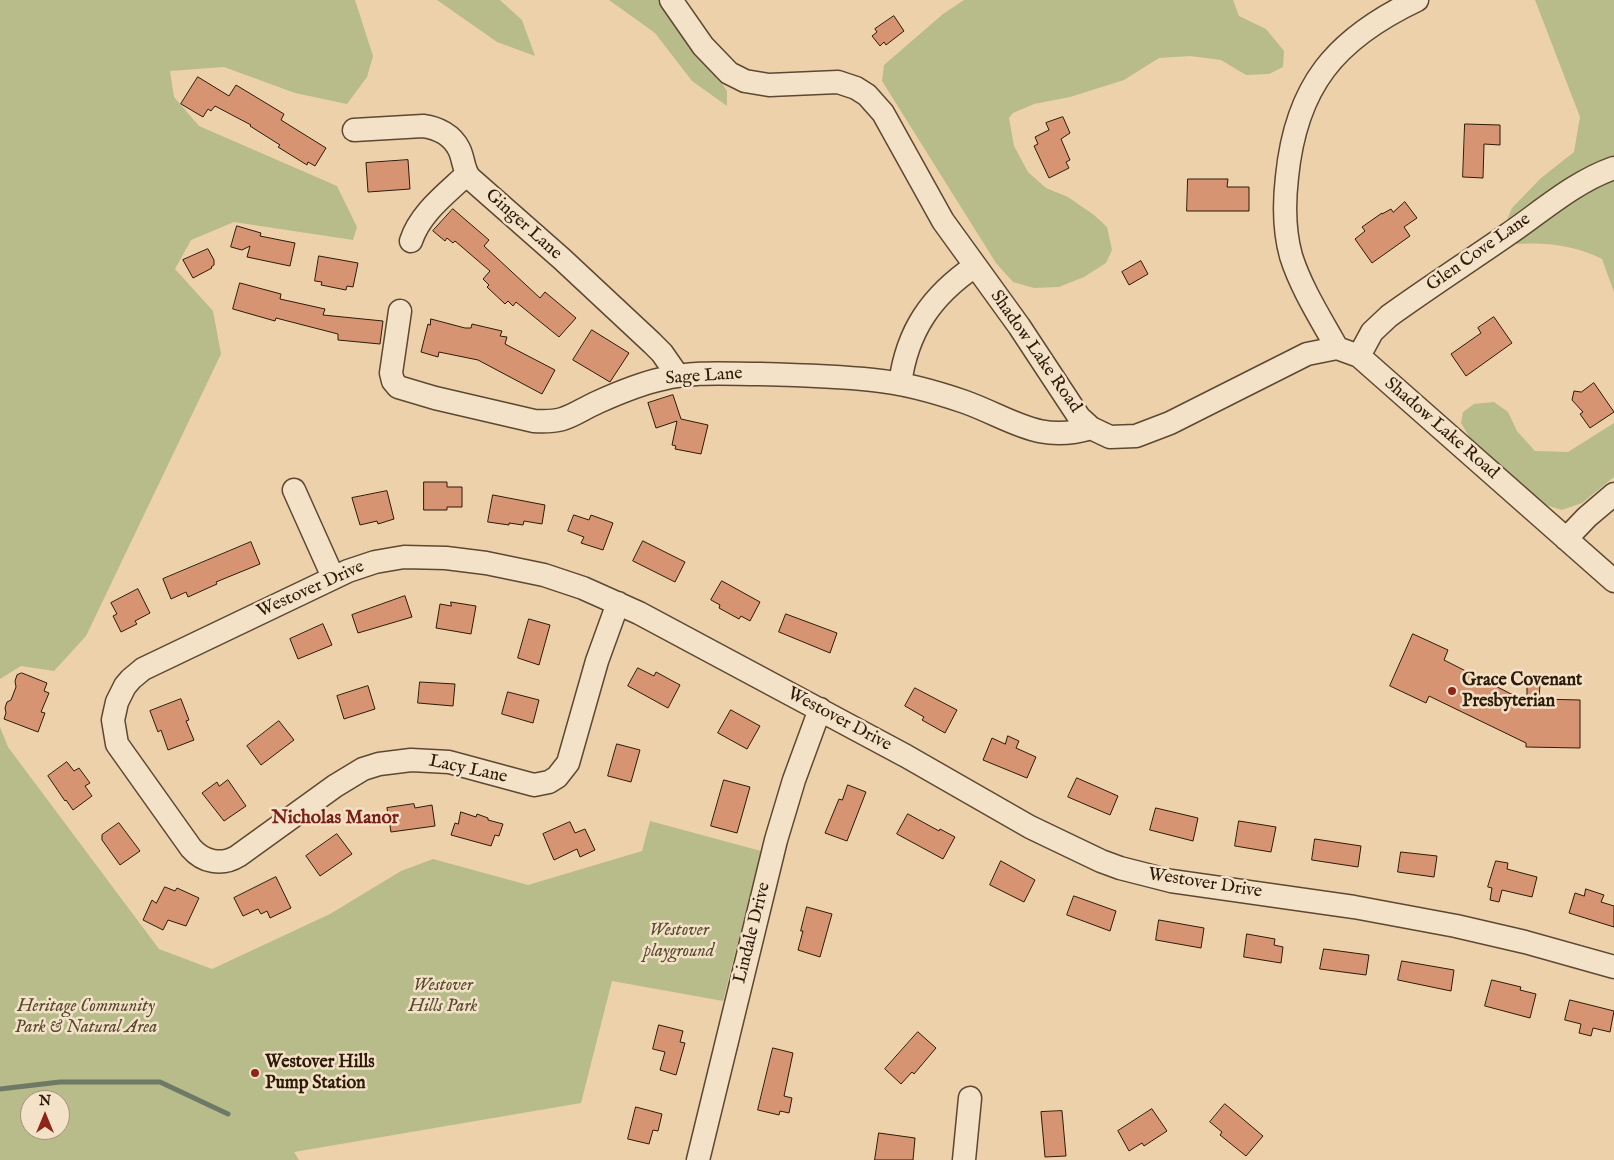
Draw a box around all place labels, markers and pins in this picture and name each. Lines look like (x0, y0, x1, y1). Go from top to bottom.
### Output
place label: Grace Covenant Presbyterian (1462, 670, 1582, 712)
marker: Grace Covenant Presbyterian (1446, 685, 1458, 697)
place label: Westover Hills Pump Station (265, 1052, 375, 1094)
marker: Westover Hills Pump Station (249, 1067, 261, 1079)

